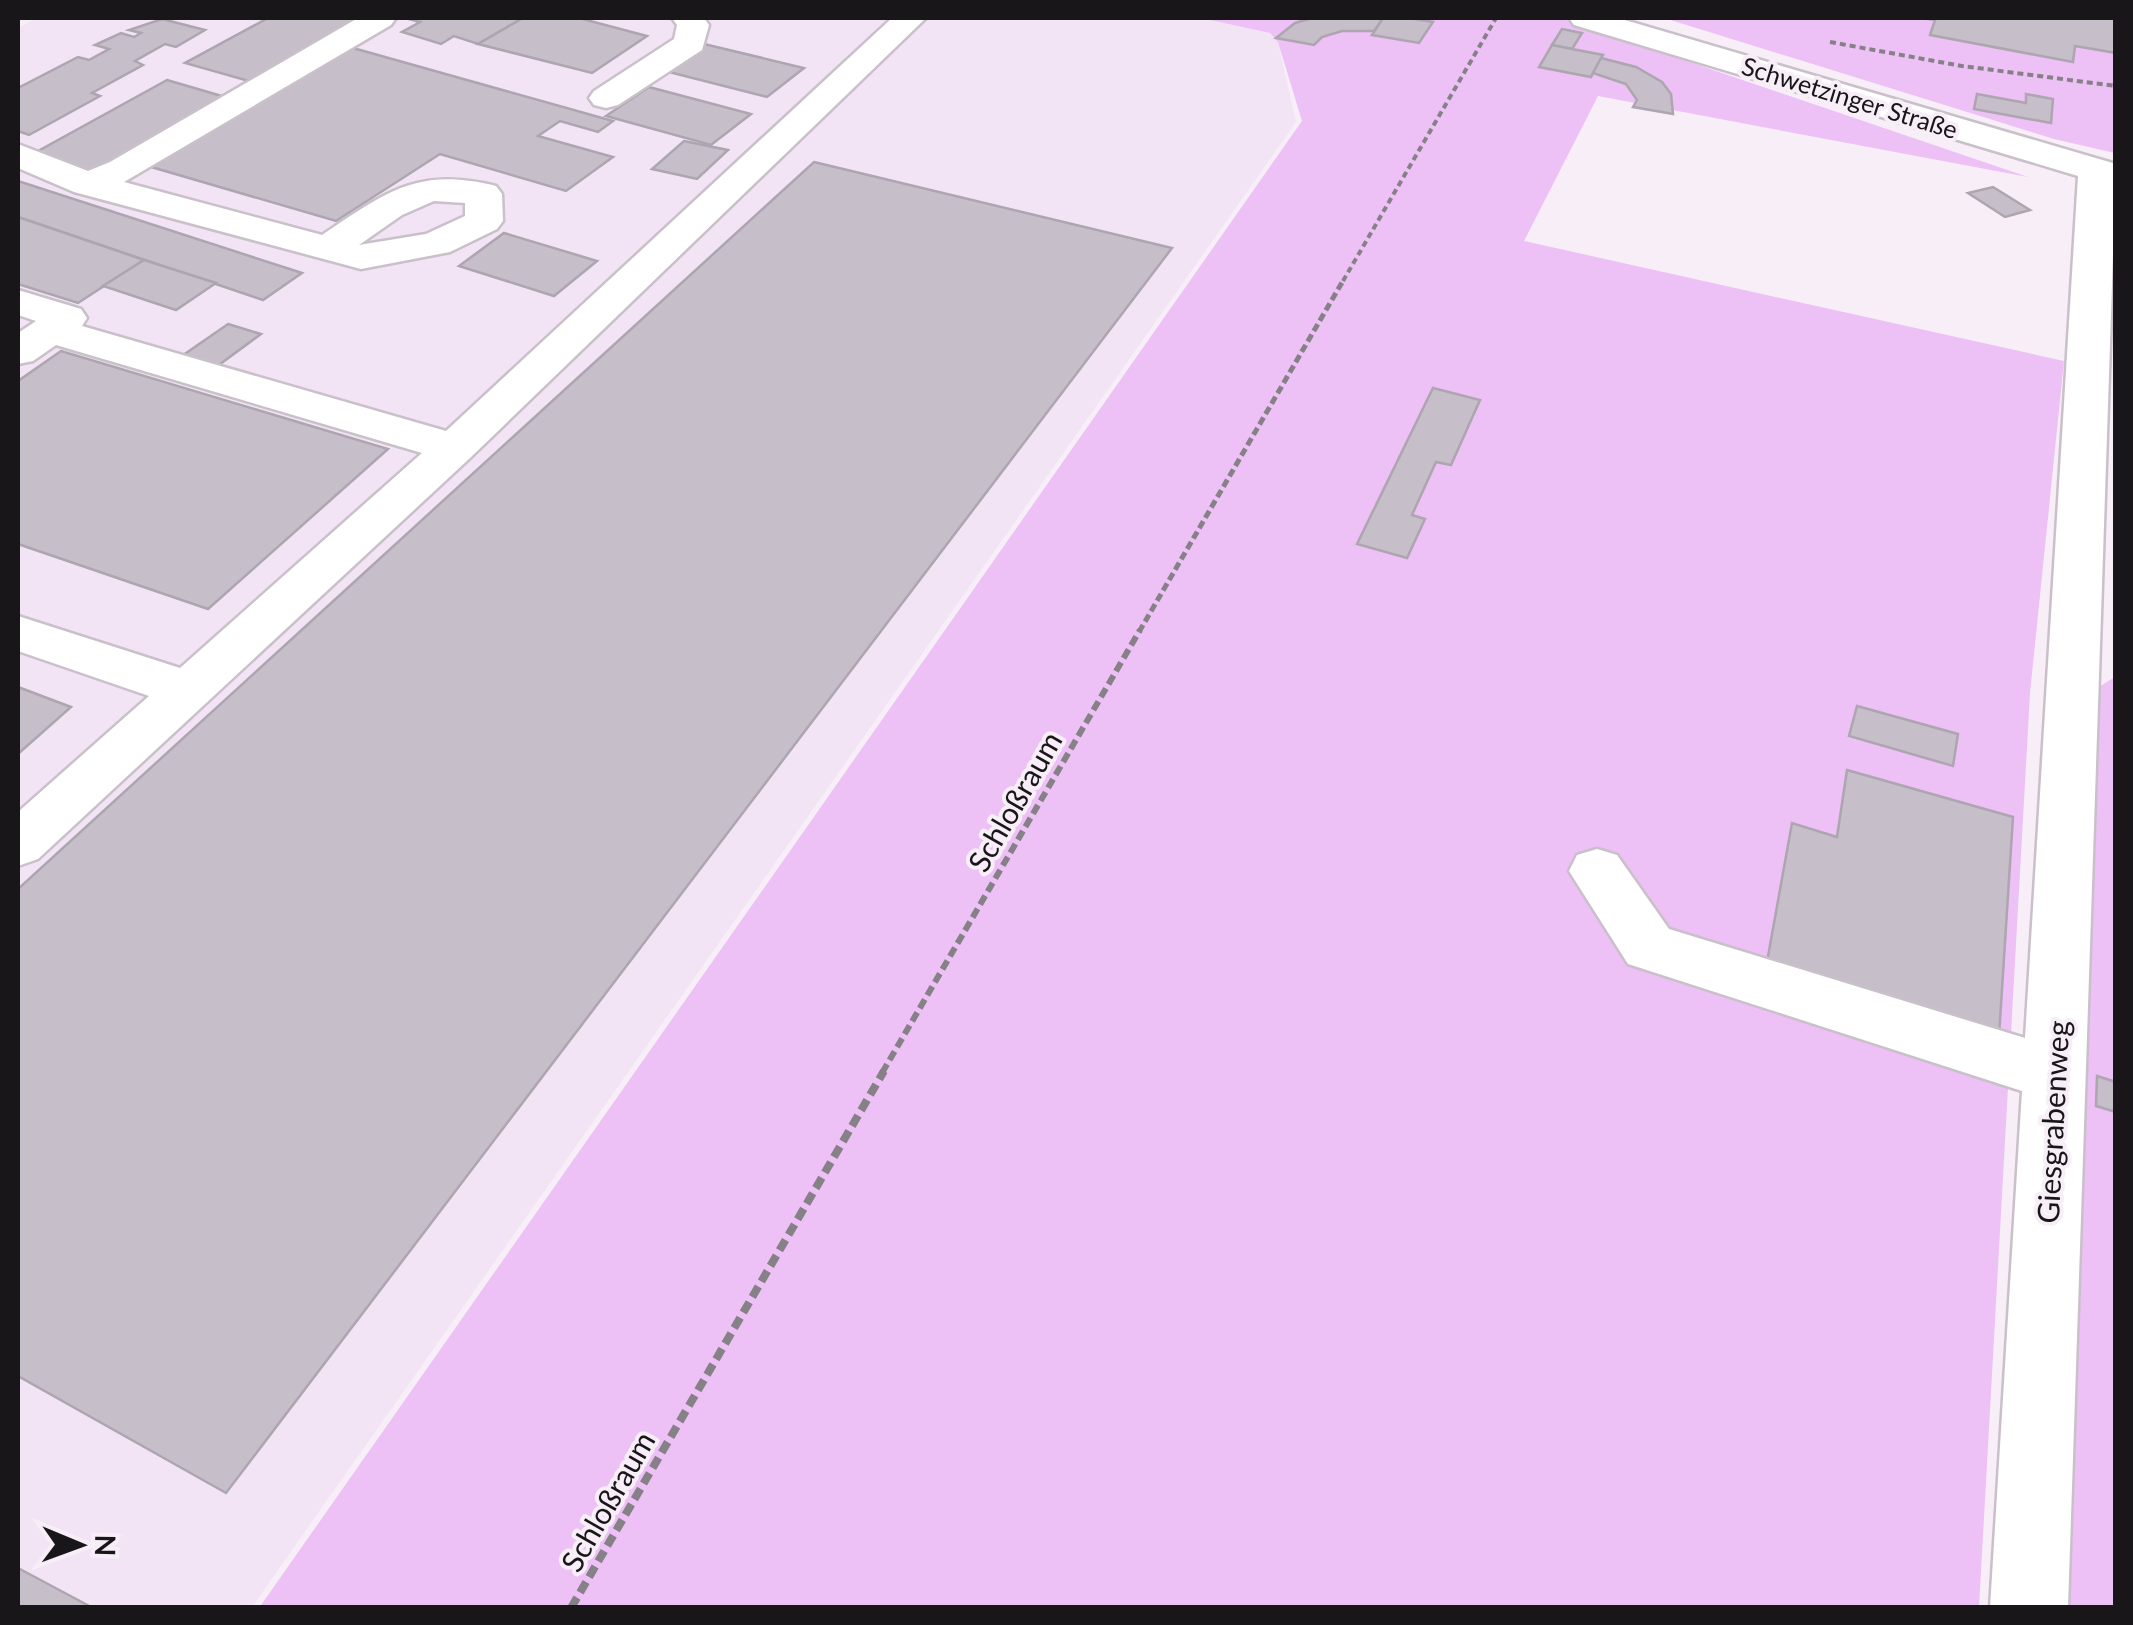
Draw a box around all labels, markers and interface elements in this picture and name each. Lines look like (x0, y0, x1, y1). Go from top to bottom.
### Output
street label: Schwetzinger Straße (1738, 50, 1962, 144)
street label: Schloßraum (959, 725, 1069, 877)
street label: Giesgrabenweg (2029, 1020, 2075, 1224)
street label: Schloßraum (552, 1425, 662, 1577)
north arrow (30, 1495, 130, 1595)
text: N (89, 1534, 123, 1557)

